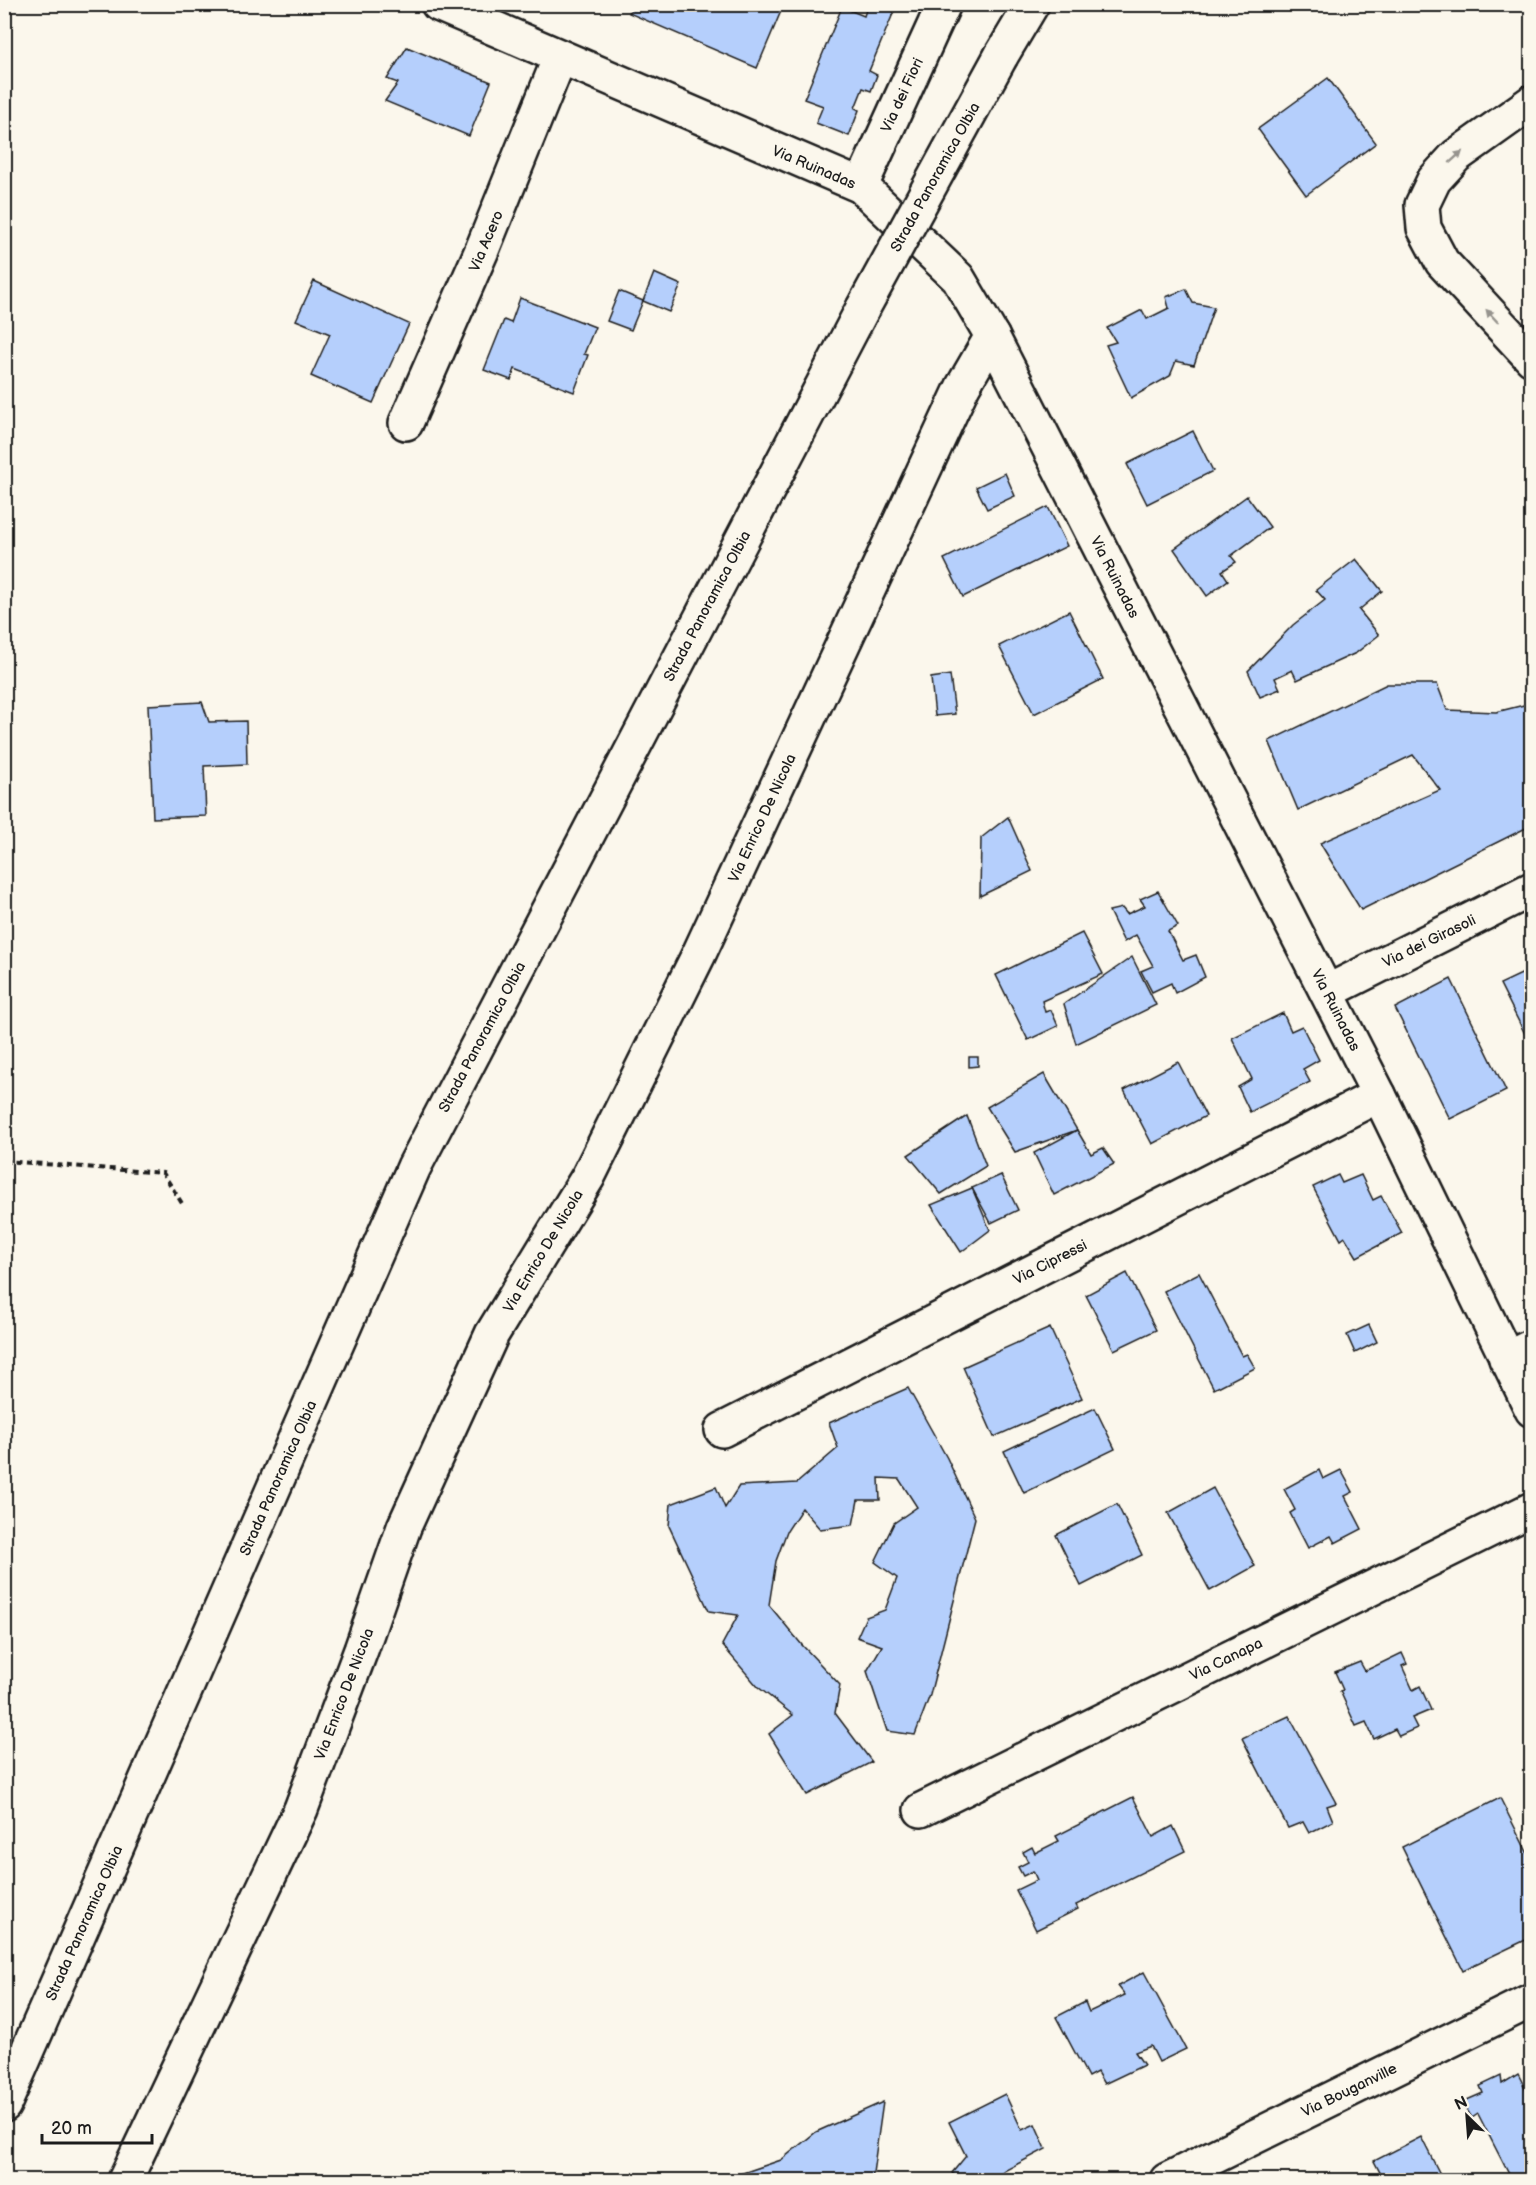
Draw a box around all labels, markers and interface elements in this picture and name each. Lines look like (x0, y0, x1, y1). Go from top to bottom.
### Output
street label: Via dei Fiori (877, 55, 928, 136)
street label: Strada Panoramica Olbia (886, 99, 984, 255)
street label: Via Ruinadas (769, 141, 859, 194)
one-way arrow (1448, 151, 1463, 164)
street label: Via Acero (465, 208, 508, 275)
one-way arrow (1485, 309, 1499, 324)
street label: Strada Panoramica Olbia (660, 528, 755, 685)
street label: Via Ruinadas (1086, 533, 1144, 622)
street label: Via Enrico De Nicola (724, 751, 801, 886)
street label: Via dei Girasoli (1379, 911, 1479, 972)
street label: Strada Panoramica Olbia (435, 959, 530, 1116)
street label: Via Ruinadas (1307, 966, 1365, 1055)
street label: Via Enrico De Nicola (499, 1186, 588, 1316)
street label: Via Cipressi (1010, 1236, 1090, 1289)
street label: Strada Panoramica Olbia (236, 1398, 321, 1559)
street label: Via Enrico De Nicola (311, 1625, 378, 1763)
street label: Via Canapa (1187, 1634, 1266, 1685)
street label: Strada Panoramica Olbia (42, 1843, 127, 2004)
street label: Via Bouganville (1298, 2059, 1400, 2122)
north arrow (1437, 2086, 1497, 2146)
text: N (1452, 2093, 1471, 2115)
scale bar (42, 2107, 152, 2145)
text: 20 m (51, 2118, 92, 2139)

